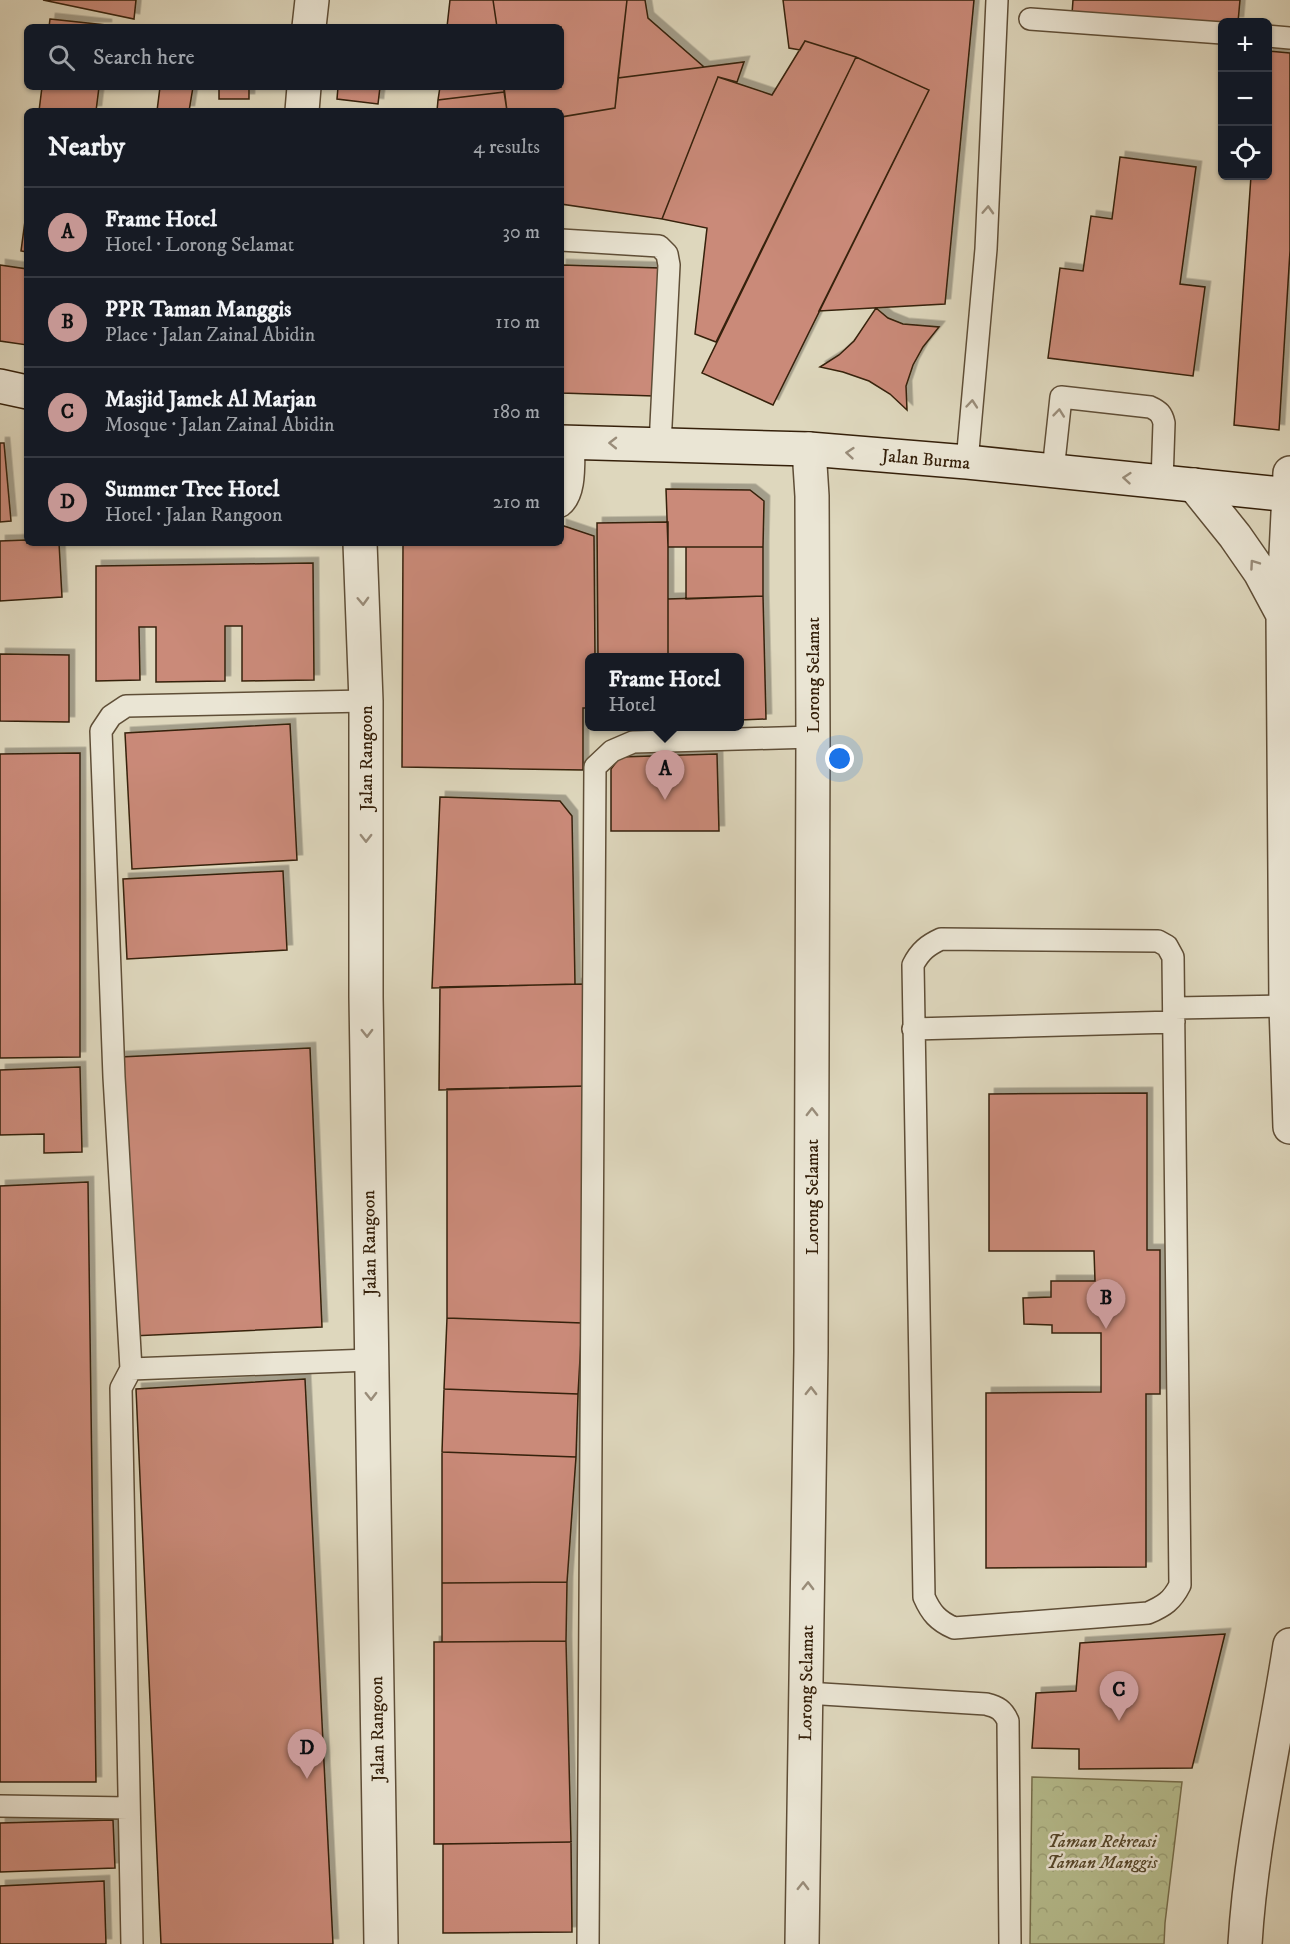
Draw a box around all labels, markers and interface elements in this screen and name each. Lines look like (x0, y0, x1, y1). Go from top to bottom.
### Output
map controls (1218, 18, 1272, 180)
button: + (1218, 18, 1272, 72)
search box (24, 24, 564, 90)
icon: search (45, 41, 78, 74)
text: Search here (93, 44, 195, 71)
button: − (1218, 72, 1272, 126)
button: locate (1218, 126, 1272, 180)
text: Nearby (48, 131, 125, 164)
text: 4 results (473, 135, 540, 160)
one-way arrow (981, 205, 994, 214)
text: Frame Hotel (105, 206, 217, 233)
text: A (61, 220, 74, 245)
text: 30 m (502, 220, 540, 245)
text: Hotel · Lorong Selamat (105, 233, 294, 258)
text: PPR Taman Manggis (105, 296, 291, 323)
text: B (61, 310, 74, 335)
text: 110 m (495, 310, 540, 335)
text: Place · Jalan Zainal Abidin (105, 323, 315, 348)
text: Masjid Jamek Al Marjan (105, 386, 316, 413)
one-way arrow (965, 399, 978, 409)
text: C (61, 400, 74, 425)
text: 180 m (493, 400, 540, 425)
one-way arrow (1052, 409, 1065, 418)
text: Mosque · Jalan Zainal Abidin (105, 413, 335, 438)
one-way arrow (608, 437, 617, 450)
street label: Jalan Burma (879, 445, 971, 475)
one-way arrow (845, 447, 854, 460)
one-way arrow (1123, 472, 1132, 485)
text: Summer Tree Hotel (105, 476, 279, 503)
text: D (60, 490, 75, 515)
text: 210 m (493, 490, 540, 515)
text: Hotel · Jalan Rangoon (105, 503, 282, 528)
one-way arrow (1250, 560, 1261, 571)
one-way arrow (356, 597, 369, 606)
street label: Lorong Selamat (803, 617, 825, 733)
popup (585, 653, 744, 731)
text: Frame Hotel (609, 666, 720, 693)
text: Hotel (609, 693, 655, 718)
street label: Jalan Rangoon (356, 705, 378, 813)
your location (825, 744, 854, 773)
pin: A (646, 750, 684, 800)
one-way arrow (360, 834, 372, 843)
one-way arrow (361, 1029, 373, 1038)
one-way arrow (806, 1107, 818, 1116)
street label: Lorong Selamat (802, 1139, 824, 1255)
street label: Jalan Rangoon (358, 1189, 382, 1298)
pin: B (1086, 1280, 1126, 1329)
one-way arrow (804, 1386, 817, 1395)
one-way arrow (365, 1392, 377, 1401)
one-way arrow (802, 1581, 814, 1590)
street label: Lorong Selamat (795, 1625, 819, 1741)
pin: C (1100, 1672, 1138, 1721)
street label: Jalan Rangoon (366, 1675, 390, 1784)
pin: D (288, 1730, 326, 1779)
park label: Taman Rekreasi Taman Manggis (1046, 1831, 1158, 1874)
one-way arrow (797, 1881, 809, 1890)

